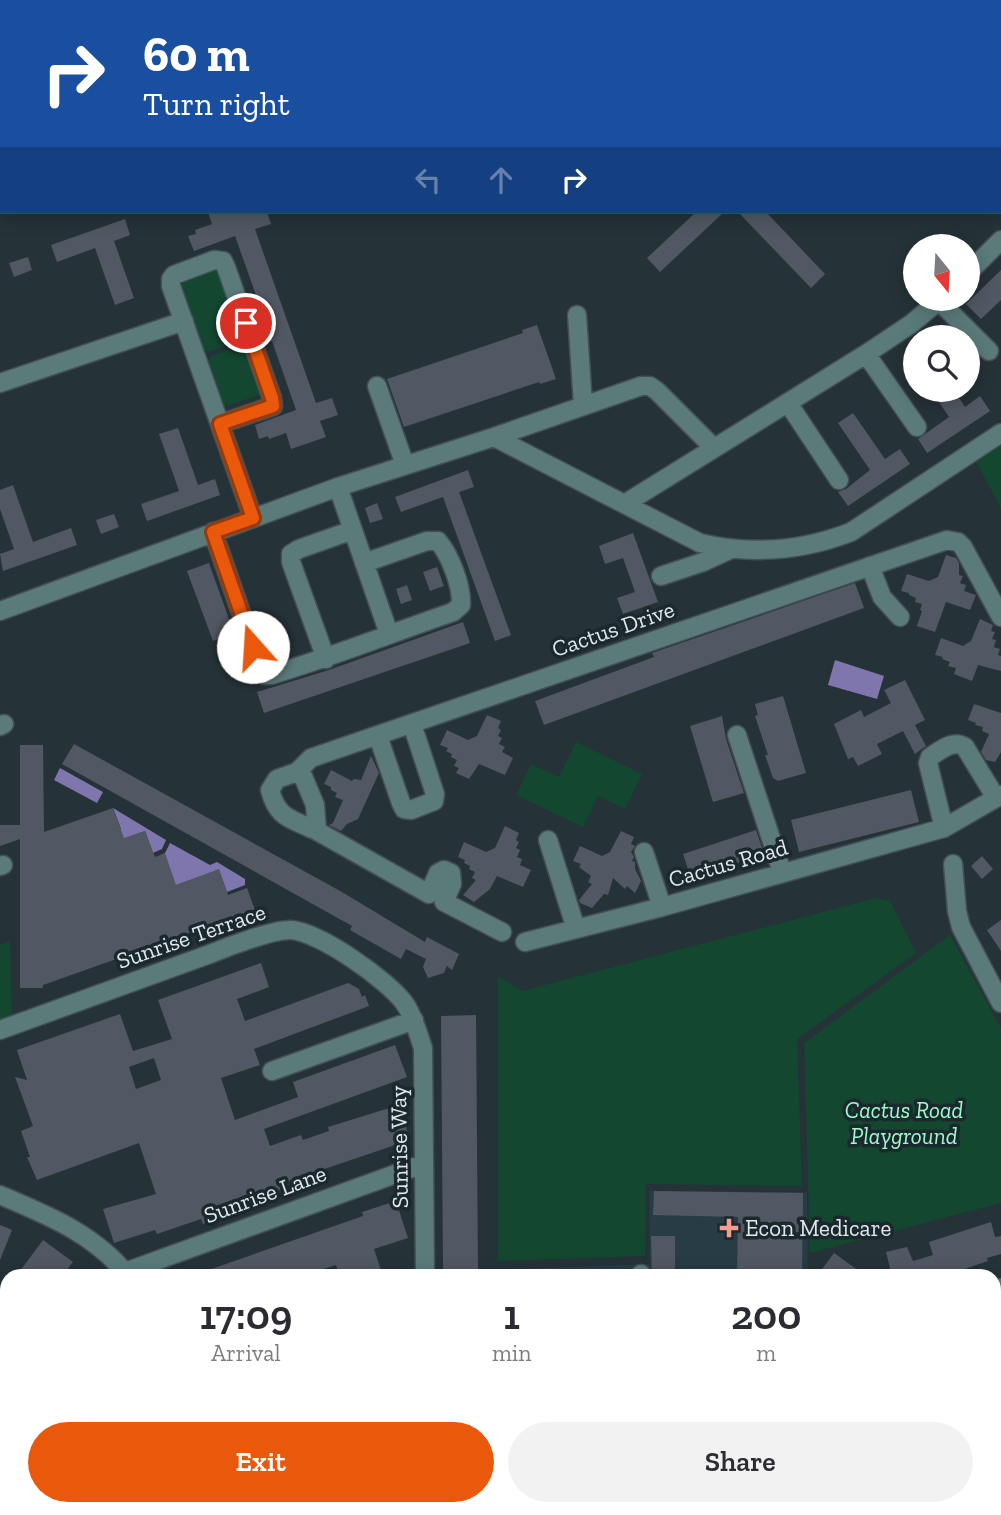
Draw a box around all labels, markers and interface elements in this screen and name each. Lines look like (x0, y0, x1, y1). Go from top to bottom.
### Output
text: 60 m (143, 25, 250, 84)
icon: right (28, 28, 119, 119)
text: Turn right (143, 85, 290, 123)
icon: left (409, 161, 447, 199)
icon: ahead (482, 161, 520, 199)
icon: right (555, 161, 593, 199)
north arrow (903, 234, 980, 312)
map controls (903, 234, 980, 402)
pin (216, 293, 276, 353)
icon: arrive (227, 304, 265, 342)
button: search (903, 325, 980, 402)
street label: Cactus Drive (548, 595, 678, 663)
position arrow (216, 610, 290, 684)
street label: Cactus Road (665, 833, 791, 893)
street label: Sunrise Terrace (113, 897, 269, 975)
street label: Sunrise Way (384, 1085, 414, 1209)
park label: Cactus Road Playground (845, 1096, 964, 1150)
street label: Sunrise Lane (200, 1159, 330, 1229)
place label: Econ Medicare (745, 1214, 891, 1242)
marker: Econ Medicare (719, 1218, 739, 1238)
text: 17:09 (199, 1289, 292, 1340)
text: 1 (503, 1289, 520, 1340)
text: 200 (731, 1289, 801, 1340)
text: Arrival (211, 1339, 281, 1367)
text: min (492, 1339, 531, 1367)
text: m (756, 1339, 776, 1367)
button: Exit (28, 1422, 494, 1502)
button: Share (508, 1422, 973, 1502)

